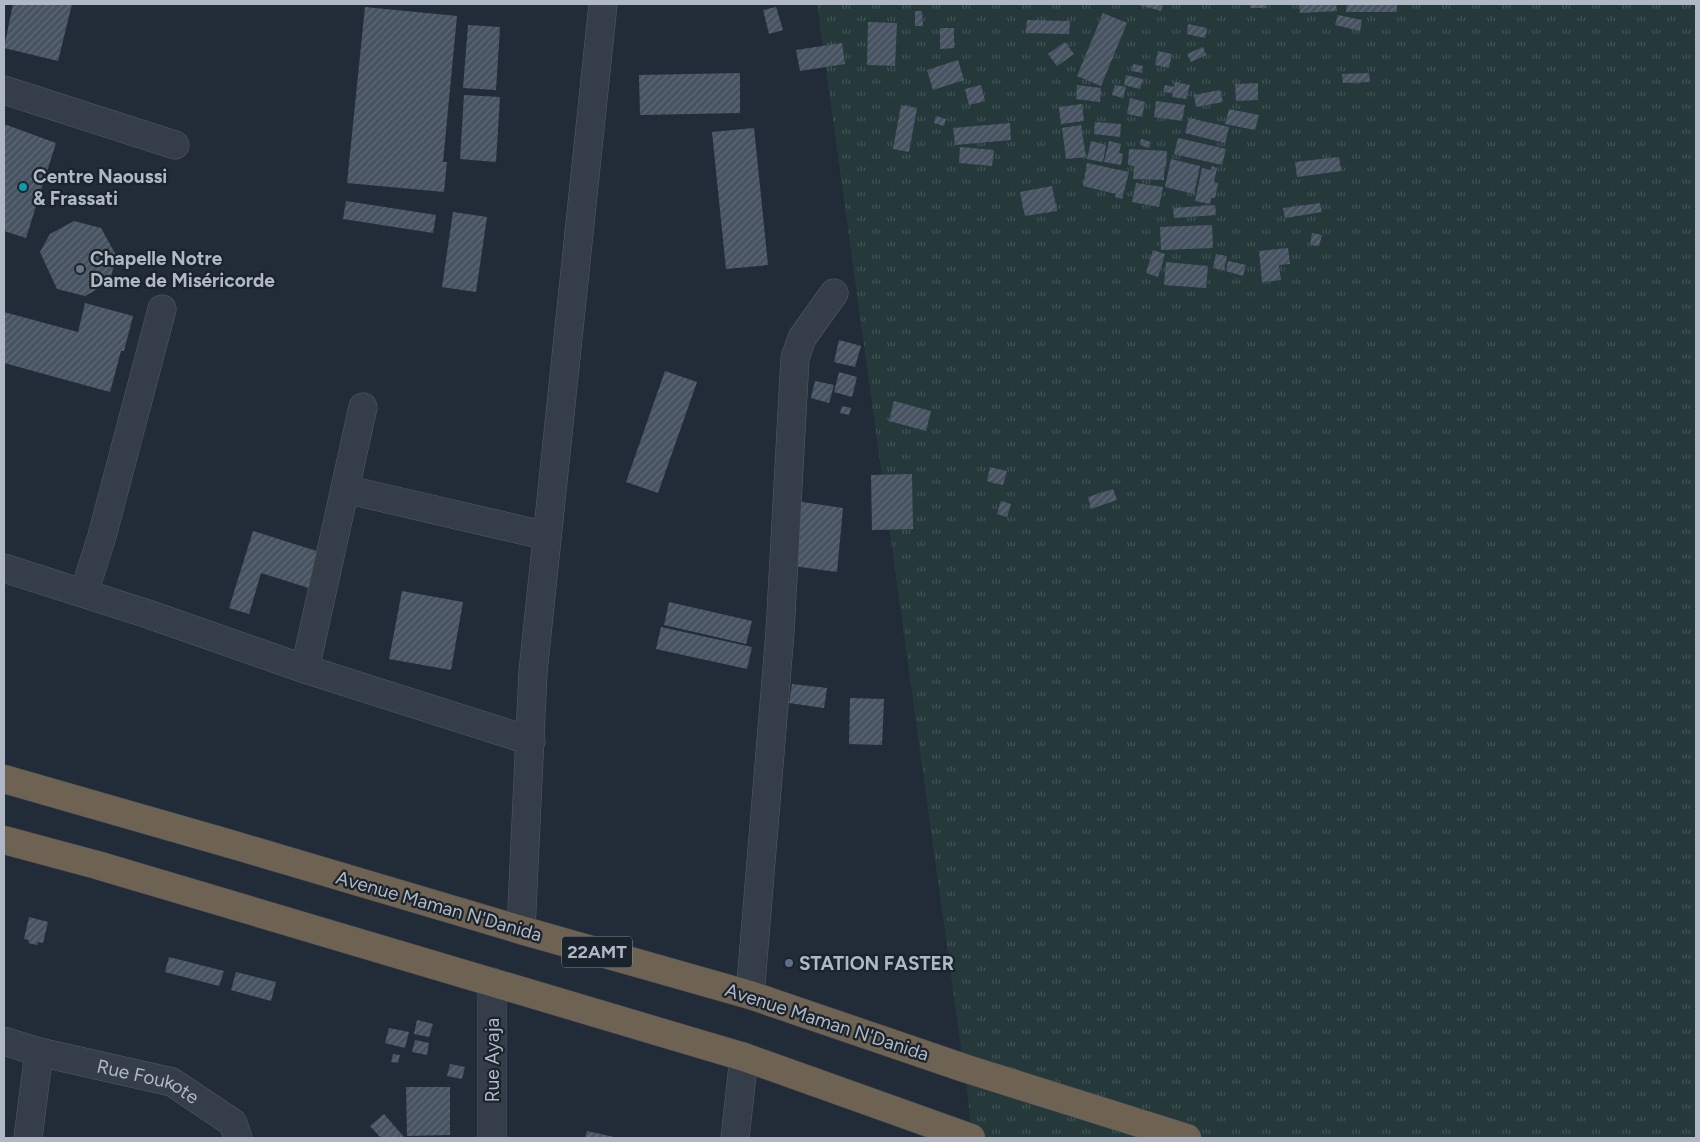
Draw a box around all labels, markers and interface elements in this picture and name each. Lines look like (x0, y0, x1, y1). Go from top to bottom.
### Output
place label: Centre Naoussi & Frassati (33, 165, 167, 210)
marker: Centre Naoussi & Frassati (17, 181, 29, 193)
place label: Chapelle Notre Dame de Miséricorde (90, 247, 275, 292)
marker: Chapelle Notre Dame de Miséricorde (74, 263, 86, 275)
street label: Avenue Maman N'Danida (333, 866, 545, 946)
road number: 22AMT (562, 936, 632, 968)
place label: STATION FASTER (799, 952, 954, 975)
marker: STATION FASTER (783, 957, 795, 969)
street label: Avenue Maman N'Danida (722, 978, 932, 1066)
street label: Rue Ayaja (481, 1018, 504, 1102)
street label: Rue Foukote (95, 1054, 204, 1109)

